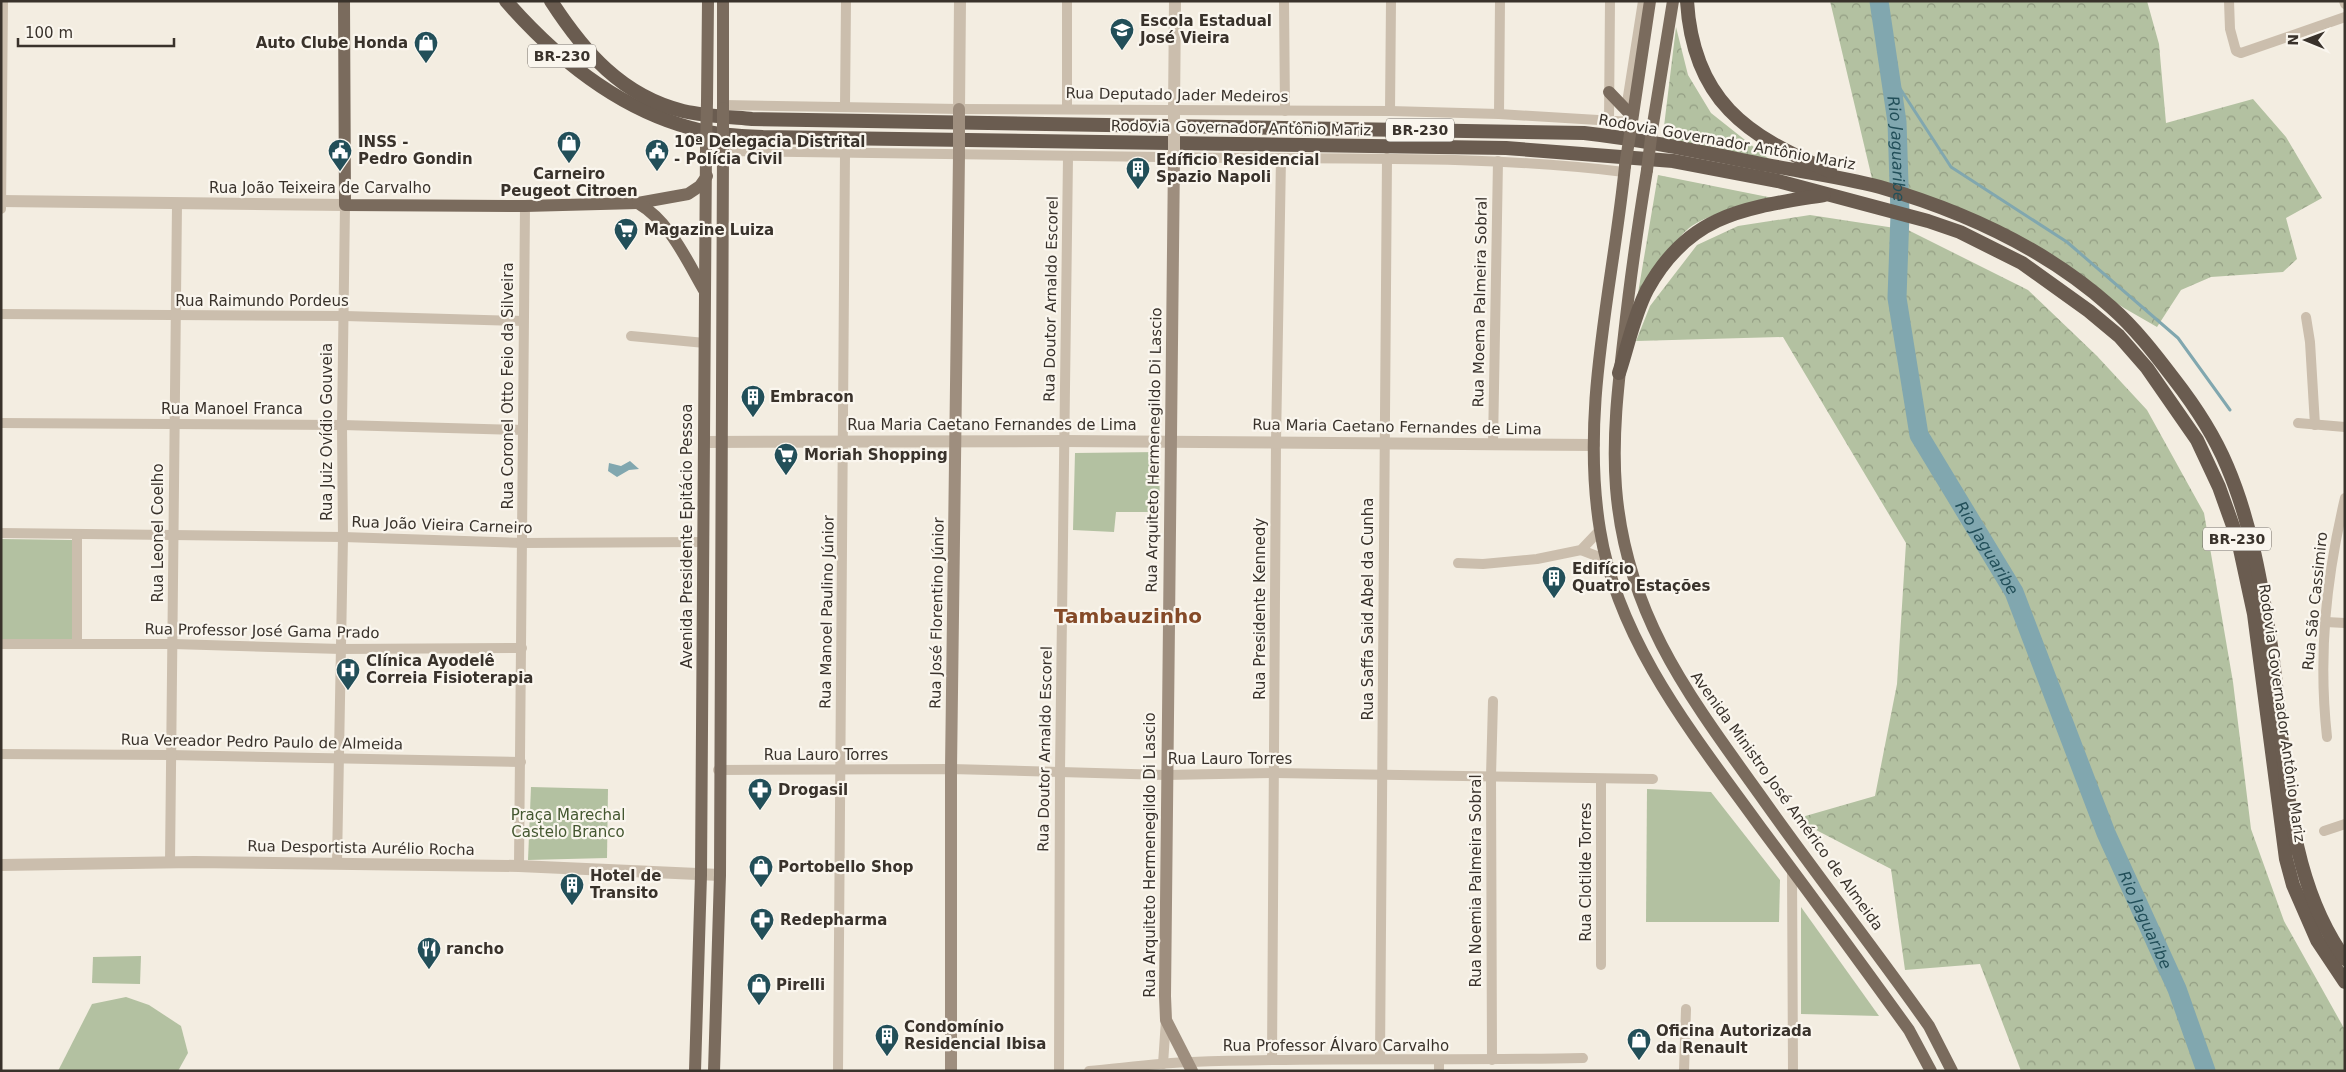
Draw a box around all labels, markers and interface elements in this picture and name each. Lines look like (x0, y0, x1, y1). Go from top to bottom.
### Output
place label: Escola Estadual José Vieira (1139, 12, 1272, 47)
scale bar (18, 15, 174, 47)
north arrow (2281, 15, 2331, 65)
school or university icon: Escola Estadual José Vieira (1109, 17, 1135, 51)
text: 100 m (25, 24, 73, 42)
shop icon: Auto Clube Honda (413, 30, 439, 64)
place label: Auto Clube Honda (256, 34, 408, 52)
text: N (2285, 34, 2301, 46)
road number: BR-230 (528, 44, 596, 68)
street label: Rua Deputado Jader Medeiros (1065, 84, 1289, 106)
water label: Rio Jaguaribe (1883, 95, 1909, 202)
street label: Rodovia Governador Antônio Mariz (1597, 111, 1857, 174)
street label: Rodovia Governador Antônio Mariz (1111, 117, 1372, 139)
road number: BR-230 (1386, 118, 1454, 142)
shop icon: Carneiro Peugeot Citroen (556, 130, 582, 164)
place label: INSS - Pedro Gondin (358, 133, 473, 168)
place label: 10ª Delegacia Distrital - Polícia Civil (674, 133, 865, 168)
public building icon: INSS - Pedro Gondin (327, 138, 353, 172)
public building icon: 10ª Delegacia Distrital - Polícia Civil (644, 138, 670, 172)
place label: Edíficio Residencial Spazio Napoli (1156, 151, 1319, 186)
building icon: Edíficio Residencial Spazio Napoli (1125, 156, 1151, 190)
place label: Carneiro Peugeot Citroen (500, 165, 638, 200)
street label: Rua João Teixeira de Carvalho (209, 179, 431, 197)
street label: Rua Doutor Arnaldo Escorel (1040, 196, 1062, 402)
street label: Rua Moema Palmeira Sobral (1469, 196, 1491, 408)
supermarket icon: Magazine Luiza (613, 217, 639, 251)
place label: Magazine Luiza (644, 221, 774, 239)
street label: Rua Coronel Otto Feio da Silveira (499, 262, 517, 510)
street label: Rua Raimundo Pordeus (175, 292, 349, 310)
street label: Rua Arquiteto Hermenegildo Di Lascio (1143, 307, 1165, 593)
street label: Rua Juiz Ovídio Gouveia (318, 343, 336, 521)
building icon: Embracon (740, 384, 766, 418)
place label: Embracon (770, 388, 854, 406)
street label: Rua Manoel Franca (161, 400, 303, 418)
street label: Avenida Presidente Epitácio Pessoa (678, 404, 696, 668)
street label: Rua Maria Caetano Fernandes de Lima (1252, 415, 1542, 439)
street label: Rua Maria Caetano Fernandes de Lima (847, 416, 1137, 434)
supermarket icon: Moriah Shopping (773, 442, 799, 476)
place label: Moriah Shopping (804, 446, 948, 464)
street label: Rua Leonel Coelho (149, 463, 167, 603)
street label: Rua Saffa Said Abel da Cunha (1359, 497, 1377, 721)
water label: Rio Jaguaribe (1951, 498, 2022, 598)
street label: Rua João Vieira Carneiro (351, 513, 533, 537)
street label: Rua Manoel Paulino Júnior (816, 514, 838, 709)
street label: Rua José Florentino Júnior (926, 516, 948, 709)
street label: Rua Presidente Kennedy (1251, 518, 1269, 700)
road number: BR-230 (2203, 528, 2271, 550)
street label: Rua São Cassimiro (2299, 531, 2331, 671)
place label: Edifício Quatro Estações (1572, 560, 1710, 595)
building icon: Edifício Quatro Estações (1541, 565, 1567, 599)
street label: Rodovia Governador Antônio Mariz (2255, 583, 2309, 843)
district label: Tambauzinho (1054, 604, 1202, 628)
street label: Rua Professor José Gama Prado (144, 620, 380, 642)
street label: Rua Doutor Arnaldo Escorel (1034, 646, 1056, 852)
place label: Clínica Ayodelê Correia Fisioterapia (366, 652, 533, 687)
hospital icon: Clínica Ayodelê Correia Fisioterapia (335, 657, 361, 691)
street label: Avenida Ministro José Américo de Almeida (1687, 668, 1887, 934)
street label: Rua Arquiteto Hermenegildo Di Lascio (1141, 712, 1159, 998)
street label: Rua Vereador Pedro Paulo de Almeida (121, 731, 403, 753)
street label: Rua Lauro Torres (764, 746, 888, 764)
street label: Rua Lauro Torres (1168, 750, 1292, 768)
street label: Rua Noemia Palmeira Sobral (1467, 774, 1485, 988)
pharmacy icon: Drogasil (747, 777, 773, 811)
place label: Drogasil (778, 781, 848, 799)
street label: Rua Clotilde Torres (1577, 802, 1595, 942)
park label: Praça Marechal Castelo Branco (511, 806, 625, 841)
street label: Rua Desportista Aurélio Rocha (247, 837, 475, 859)
shop icon: Portobello Shop (748, 854, 774, 888)
place label: Portobello Shop (778, 858, 914, 876)
place label: Hotel de Transito (590, 867, 661, 902)
water label: Rio Jaguaribe (2114, 868, 2176, 972)
building icon: Hotel de Transito (559, 872, 585, 906)
pharmacy icon: Redepharma (749, 907, 775, 941)
place label: Redepharma (780, 911, 887, 929)
restaurant icon: rancho (416, 936, 442, 970)
place label: rancho (446, 940, 504, 958)
shop icon: Pirelli (746, 972, 772, 1006)
place label: Pirelli (776, 976, 825, 994)
place label: Condomínio Residencial Ibisa (904, 1018, 1046, 1053)
place label: Oficina Autorizada da Renault (1656, 1022, 1812, 1057)
building icon: Condomínio Residencial Ibisa (874, 1023, 900, 1057)
shop icon: Oficina Autorizada da Renault (1626, 1027, 1652, 1061)
street label: Rua Professor Álvaro Carvalho (1223, 1036, 1449, 1055)

